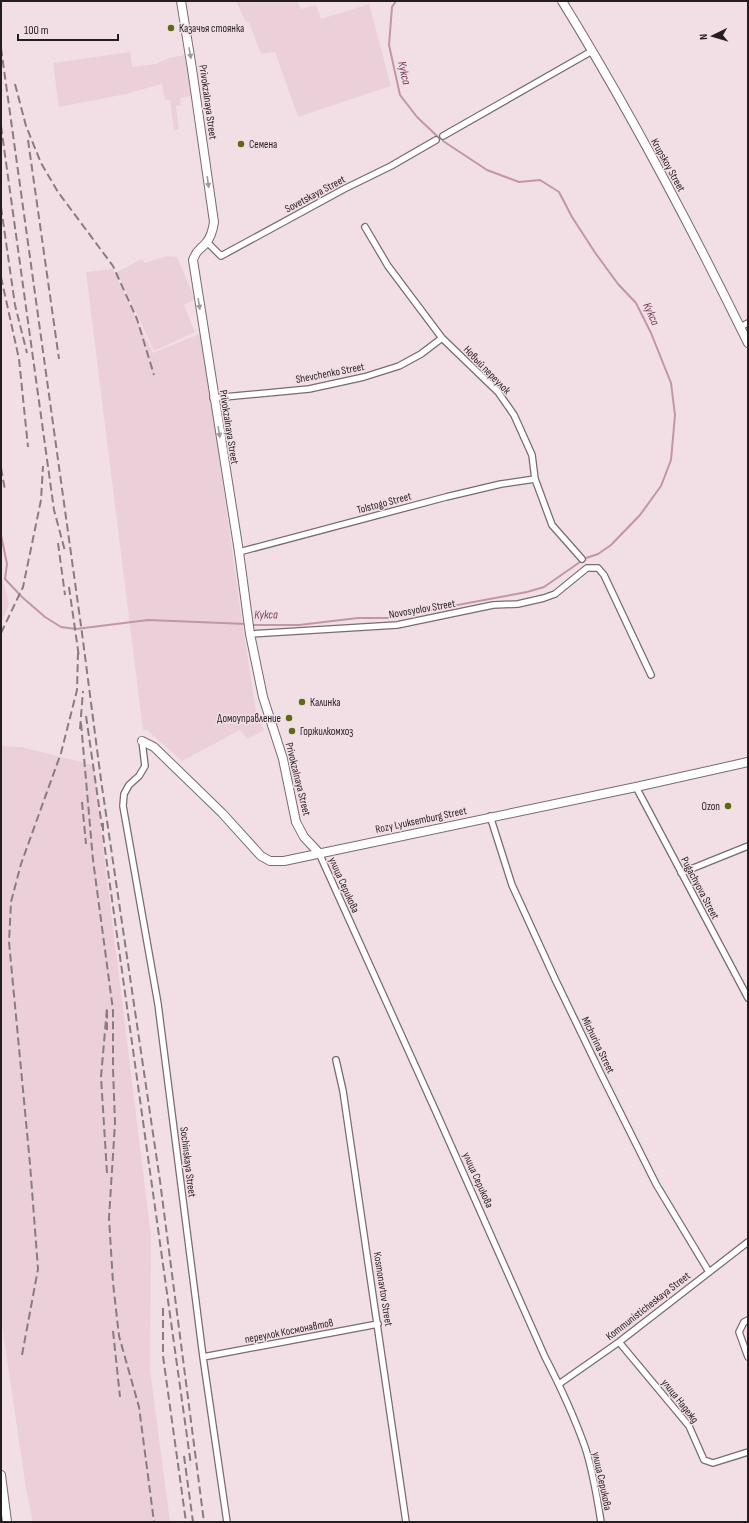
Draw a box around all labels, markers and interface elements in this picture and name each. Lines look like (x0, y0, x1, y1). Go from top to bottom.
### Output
scale bar (18, 16, 118, 42)
north arrow (693, 16, 733, 56)
place label: Казачья стоянка (179, 22, 244, 35)
text: 100 m (24, 23, 49, 38)
marker: Казачья стоянка (166, 23, 176, 33)
text: N (697, 33, 710, 40)
one-way arrow (187, 47, 193, 59)
water label: Кукса (394, 60, 414, 86)
street label: Privokzalnaya Street (196, 64, 220, 141)
street label: Krupskoy Street (648, 136, 688, 194)
place label: Семена (249, 138, 277, 151)
marker: Семена (236, 139, 246, 149)
street label: Sovetskaya Street (283, 172, 348, 215)
one-way arrow (205, 176, 211, 188)
one-way arrow (196, 298, 202, 310)
water label: Кукса (639, 300, 663, 328)
street label: Новый переулок (461, 343, 514, 397)
street label: Shevchenko Street (295, 360, 366, 386)
street label: Privokzalnaya Street (217, 389, 241, 466)
one-way arrow (216, 426, 222, 438)
street label: Tolstogo Street (355, 489, 413, 517)
street label: Novosyolov Street (388, 597, 457, 621)
water label: Кукса (254, 607, 278, 623)
place label: Калинка (310, 696, 341, 709)
marker: Калинка (297, 697, 307, 707)
place label: Домоуправление (217, 712, 281, 725)
marker: Домоуправление (284, 713, 294, 723)
place label: Горжилкомхоз (300, 725, 353, 738)
marker: Горжилкомхоз (287, 726, 297, 736)
street label: Privokzalnaya Street (283, 741, 314, 818)
place label: Ozon (702, 800, 720, 813)
marker: Ozon (723, 801, 733, 811)
street label: Rozy Lyuksemburg Street (374, 804, 468, 836)
street label: улица Серикова (326, 855, 362, 915)
street label: Pugachyova Street (678, 855, 722, 922)
street label: Michurina Street (579, 1015, 618, 1076)
street label: Sochinskaya Street (177, 1126, 199, 1199)
street label: улица Серикова (460, 1150, 496, 1210)
street label: Kosmonavtov Street (371, 1251, 395, 1328)
street label: Kommunisticheskaya Street (603, 1269, 693, 1343)
street label: переулок Космонавтов (244, 1316, 335, 1346)
street label: улица Надежд (659, 1376, 701, 1426)
street label: улица Серикова (589, 1451, 615, 1511)

